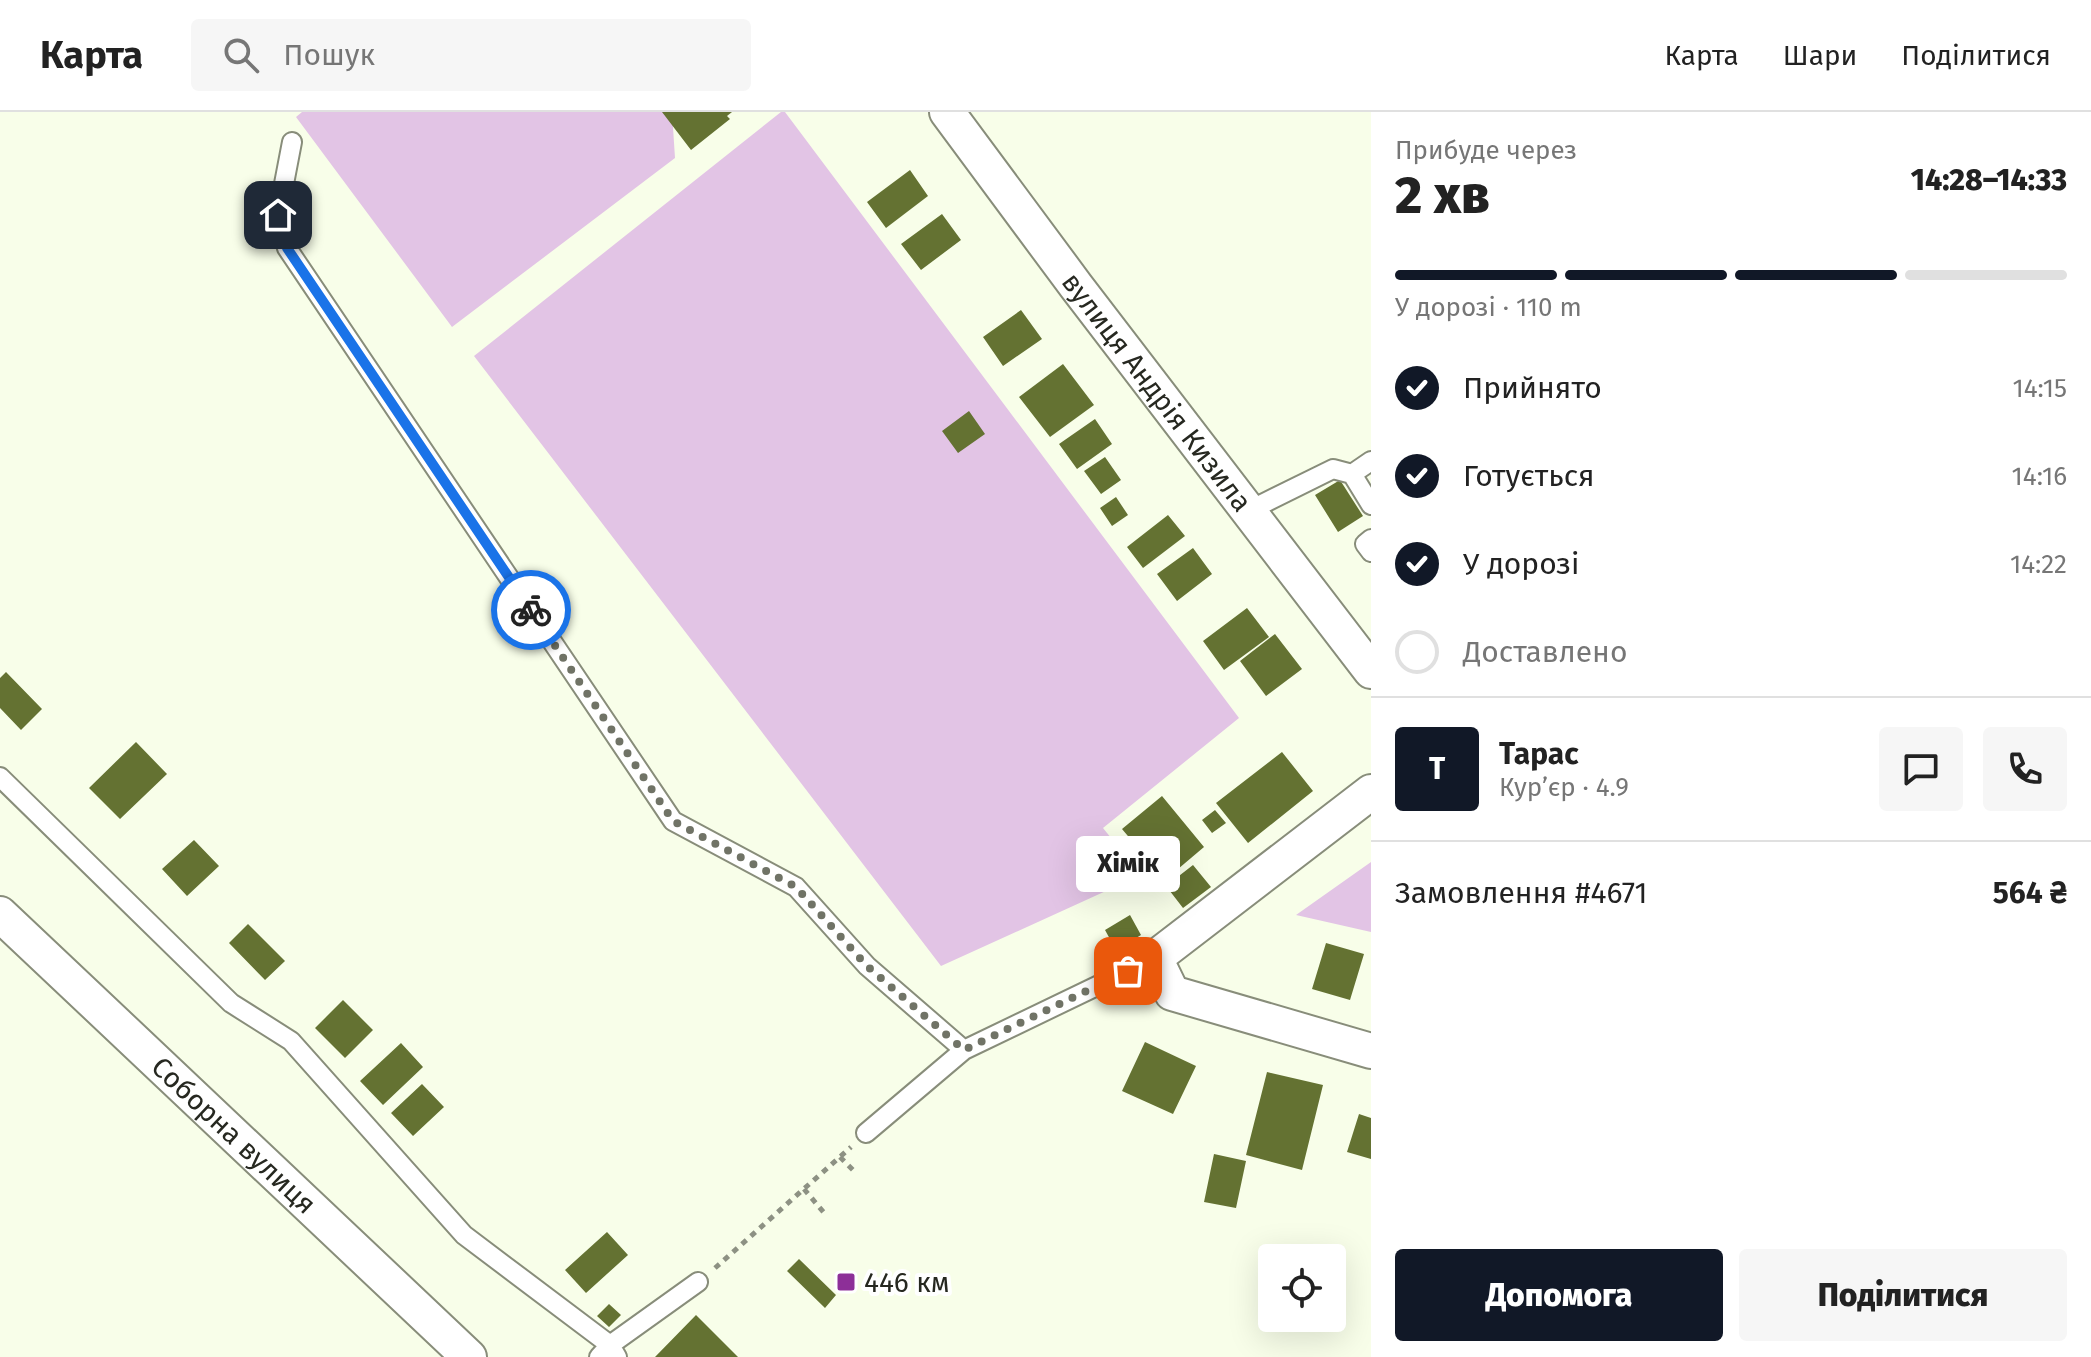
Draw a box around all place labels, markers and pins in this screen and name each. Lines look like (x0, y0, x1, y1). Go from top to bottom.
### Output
pin (244, 181, 312, 249)
callout: Хімік (1076, 835, 1180, 891)
pin (1094, 937, 1162, 1005)
place label: 446 км (864, 1266, 949, 1299)
marker: 446 км (835, 1271, 857, 1293)

